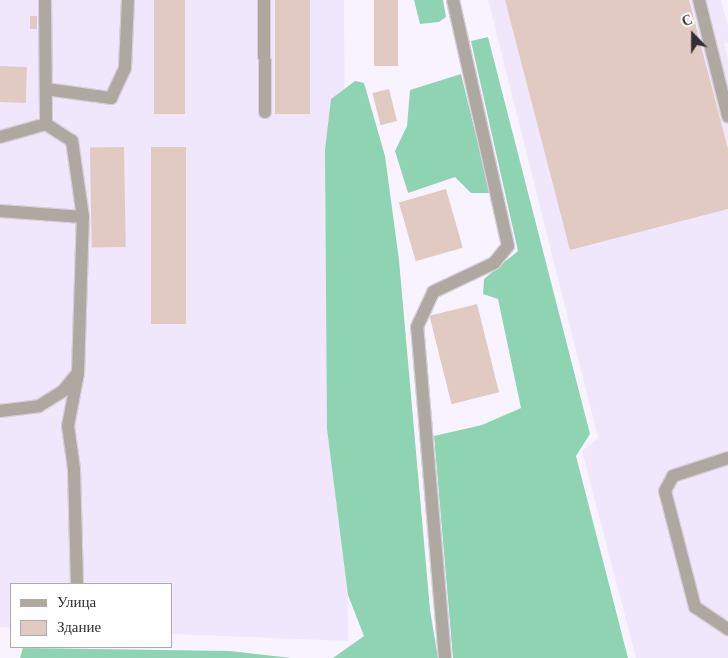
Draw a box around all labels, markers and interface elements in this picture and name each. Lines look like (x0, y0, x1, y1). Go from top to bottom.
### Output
north arrow (668, 10, 718, 60)
text: С (680, 12, 695, 29)
legend (10, 583, 172, 648)
text: Улица (57, 594, 96, 610)
text: Здание (57, 619, 101, 635)

